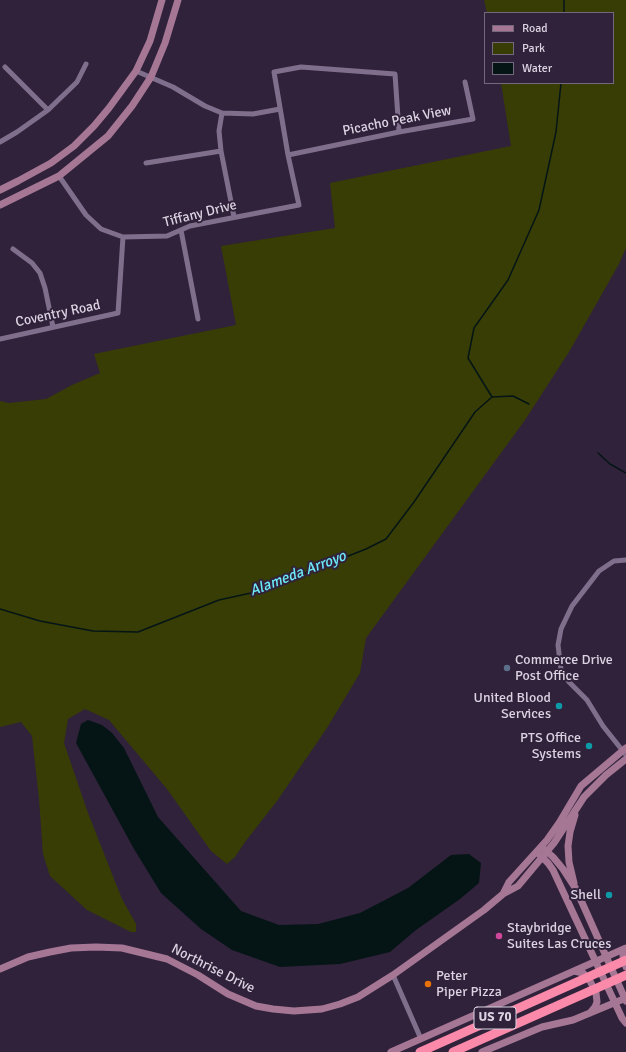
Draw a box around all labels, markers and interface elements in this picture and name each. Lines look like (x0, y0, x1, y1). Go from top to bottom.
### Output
legend (484, 12, 614, 84)
text: Road (522, 21, 548, 36)
text: Park (522, 41, 545, 56)
text: Water (522, 61, 552, 76)
street label: Picacho Peak View (341, 102, 453, 140)
street label: Tiffany Drive (162, 197, 238, 231)
street label: Coventry Road (14, 297, 102, 331)
water label: Alameda Arroyo (247, 547, 349, 601)
place label: Commerce Drive Post Office (515, 652, 613, 684)
marker: Commerce Drive Post Office (502, 663, 512, 673)
place label: United Blood Services (474, 690, 551, 722)
marker: United Blood Services (554, 701, 564, 711)
place label: PTS Office Systems (520, 730, 581, 762)
marker: PTS Office Systems (584, 741, 594, 751)
place label: Shell (571, 887, 601, 903)
marker: Shell (604, 890, 614, 900)
place label: Staybridge Suites Las Cruces (507, 920, 611, 952)
marker: Staybridge Suites Las Cruces (494, 931, 504, 941)
street label: Northrise Drive (168, 941, 258, 997)
place label: Peter Piper Pizza (436, 968, 502, 1000)
marker: Peter Piper Pizza (423, 979, 433, 989)
road number: US 70 (474, 1007, 516, 1029)

